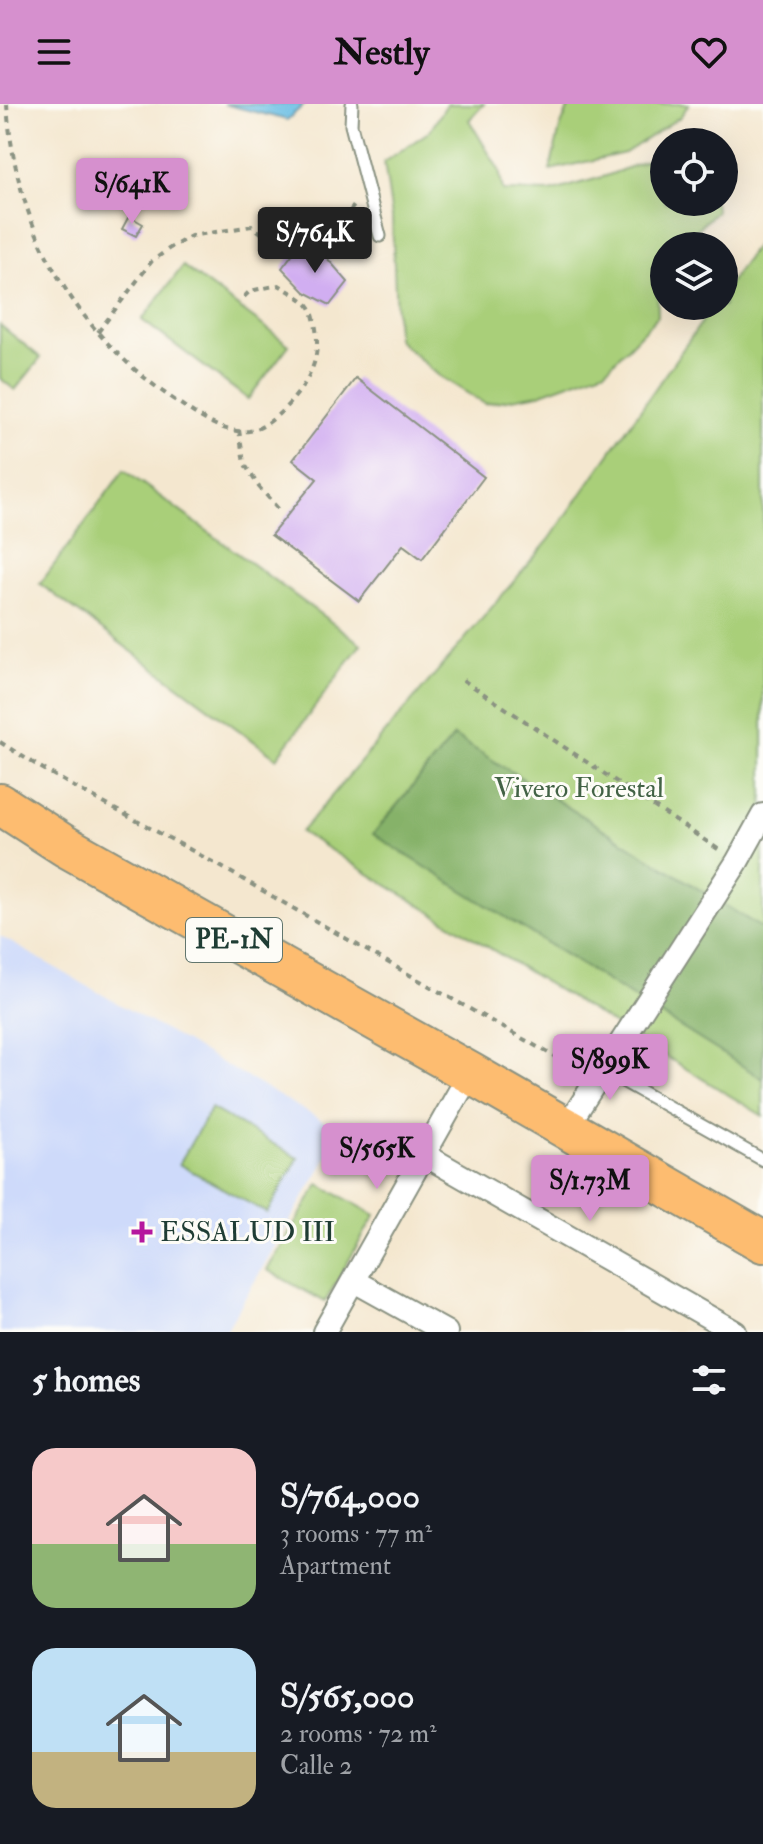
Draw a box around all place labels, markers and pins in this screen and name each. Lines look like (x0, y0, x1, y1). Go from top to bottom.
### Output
pin: S/641K (67, 158, 197, 226)
pin: S/764K (250, 207, 380, 275)
pin: S/899K (545, 1034, 675, 1102)
pin: S/565K (312, 1123, 442, 1191)
pin: S/1.73M (516, 1155, 664, 1223)
place label: ESSALUD III (160, 1215, 335, 1250)
marker: ESSALUD III (131, 1221, 153, 1243)

